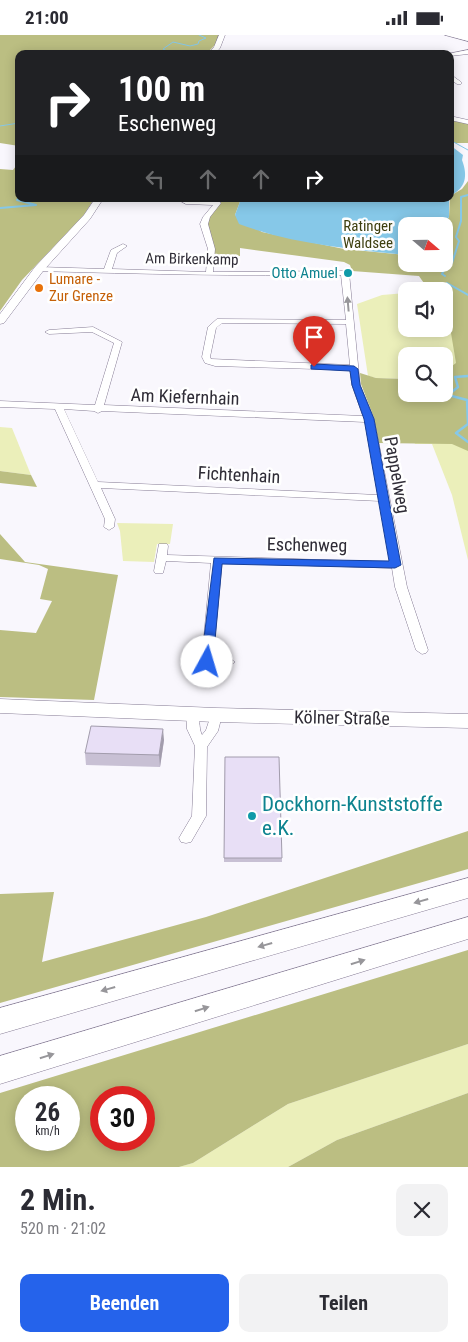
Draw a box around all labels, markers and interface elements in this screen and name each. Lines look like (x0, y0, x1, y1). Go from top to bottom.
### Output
text: 21:00 (25, 6, 69, 29)
text: 100 m (118, 69, 205, 110)
icon: right (35, 70, 100, 135)
text: Eschenweg (118, 111, 216, 136)
icon: left (141, 165, 169, 193)
icon: ahead (194, 165, 222, 193)
icon: ahead (247, 165, 275, 193)
icon: right (300, 165, 328, 193)
park label: Ratinger Waldsee (343, 217, 393, 252)
north arrow (398, 217, 452, 273)
map controls (398, 217, 453, 402)
street label: Am Birkenkamp (145, 249, 239, 269)
place label: Otto Amuel (272, 264, 338, 282)
marker: Otto Amuel (342, 267, 354, 279)
place label: Lumare - Zur Grenze (49, 270, 113, 305)
marker: Lumare - Zur Grenze (33, 282, 45, 294)
button: sound (398, 282, 453, 337)
one-way arrow (343, 295, 351, 311)
pin (293, 316, 335, 367)
icon: arrive (300, 323, 328, 351)
button: search (398, 347, 453, 402)
street label: Am Kiefernhain (130, 384, 240, 409)
street label: Pappelweg (380, 435, 415, 515)
street label: Fichtenhain (197, 462, 281, 487)
street label: Eschenweg (267, 533, 347, 556)
position arrow (180, 635, 232, 687)
street label: Kölner Straße (294, 706, 390, 729)
place label: Dockhorn-Kunststoffe e.K. (262, 792, 443, 840)
marker: Dockhorn-Kunststoffe e.K. (246, 810, 258, 822)
one-way arrow (413, 897, 429, 905)
one-way arrow (257, 941, 272, 949)
one-way arrow (350, 957, 365, 965)
one-way arrow (101, 985, 116, 993)
one-way arrow (195, 1004, 210, 1012)
one-way arrow (39, 1051, 54, 1059)
speed limit sign: 30 (90, 1086, 155, 1151)
text: 26 (35, 1098, 60, 1127)
text: km/h (35, 1124, 60, 1138)
text: 2 Min. (20, 1182, 96, 1217)
button: close (396, 1184, 448, 1236)
text: 520 m · 21:02 (20, 1219, 106, 1238)
button: Beenden (20, 1274, 229, 1332)
button: Teilen (239, 1274, 448, 1332)

